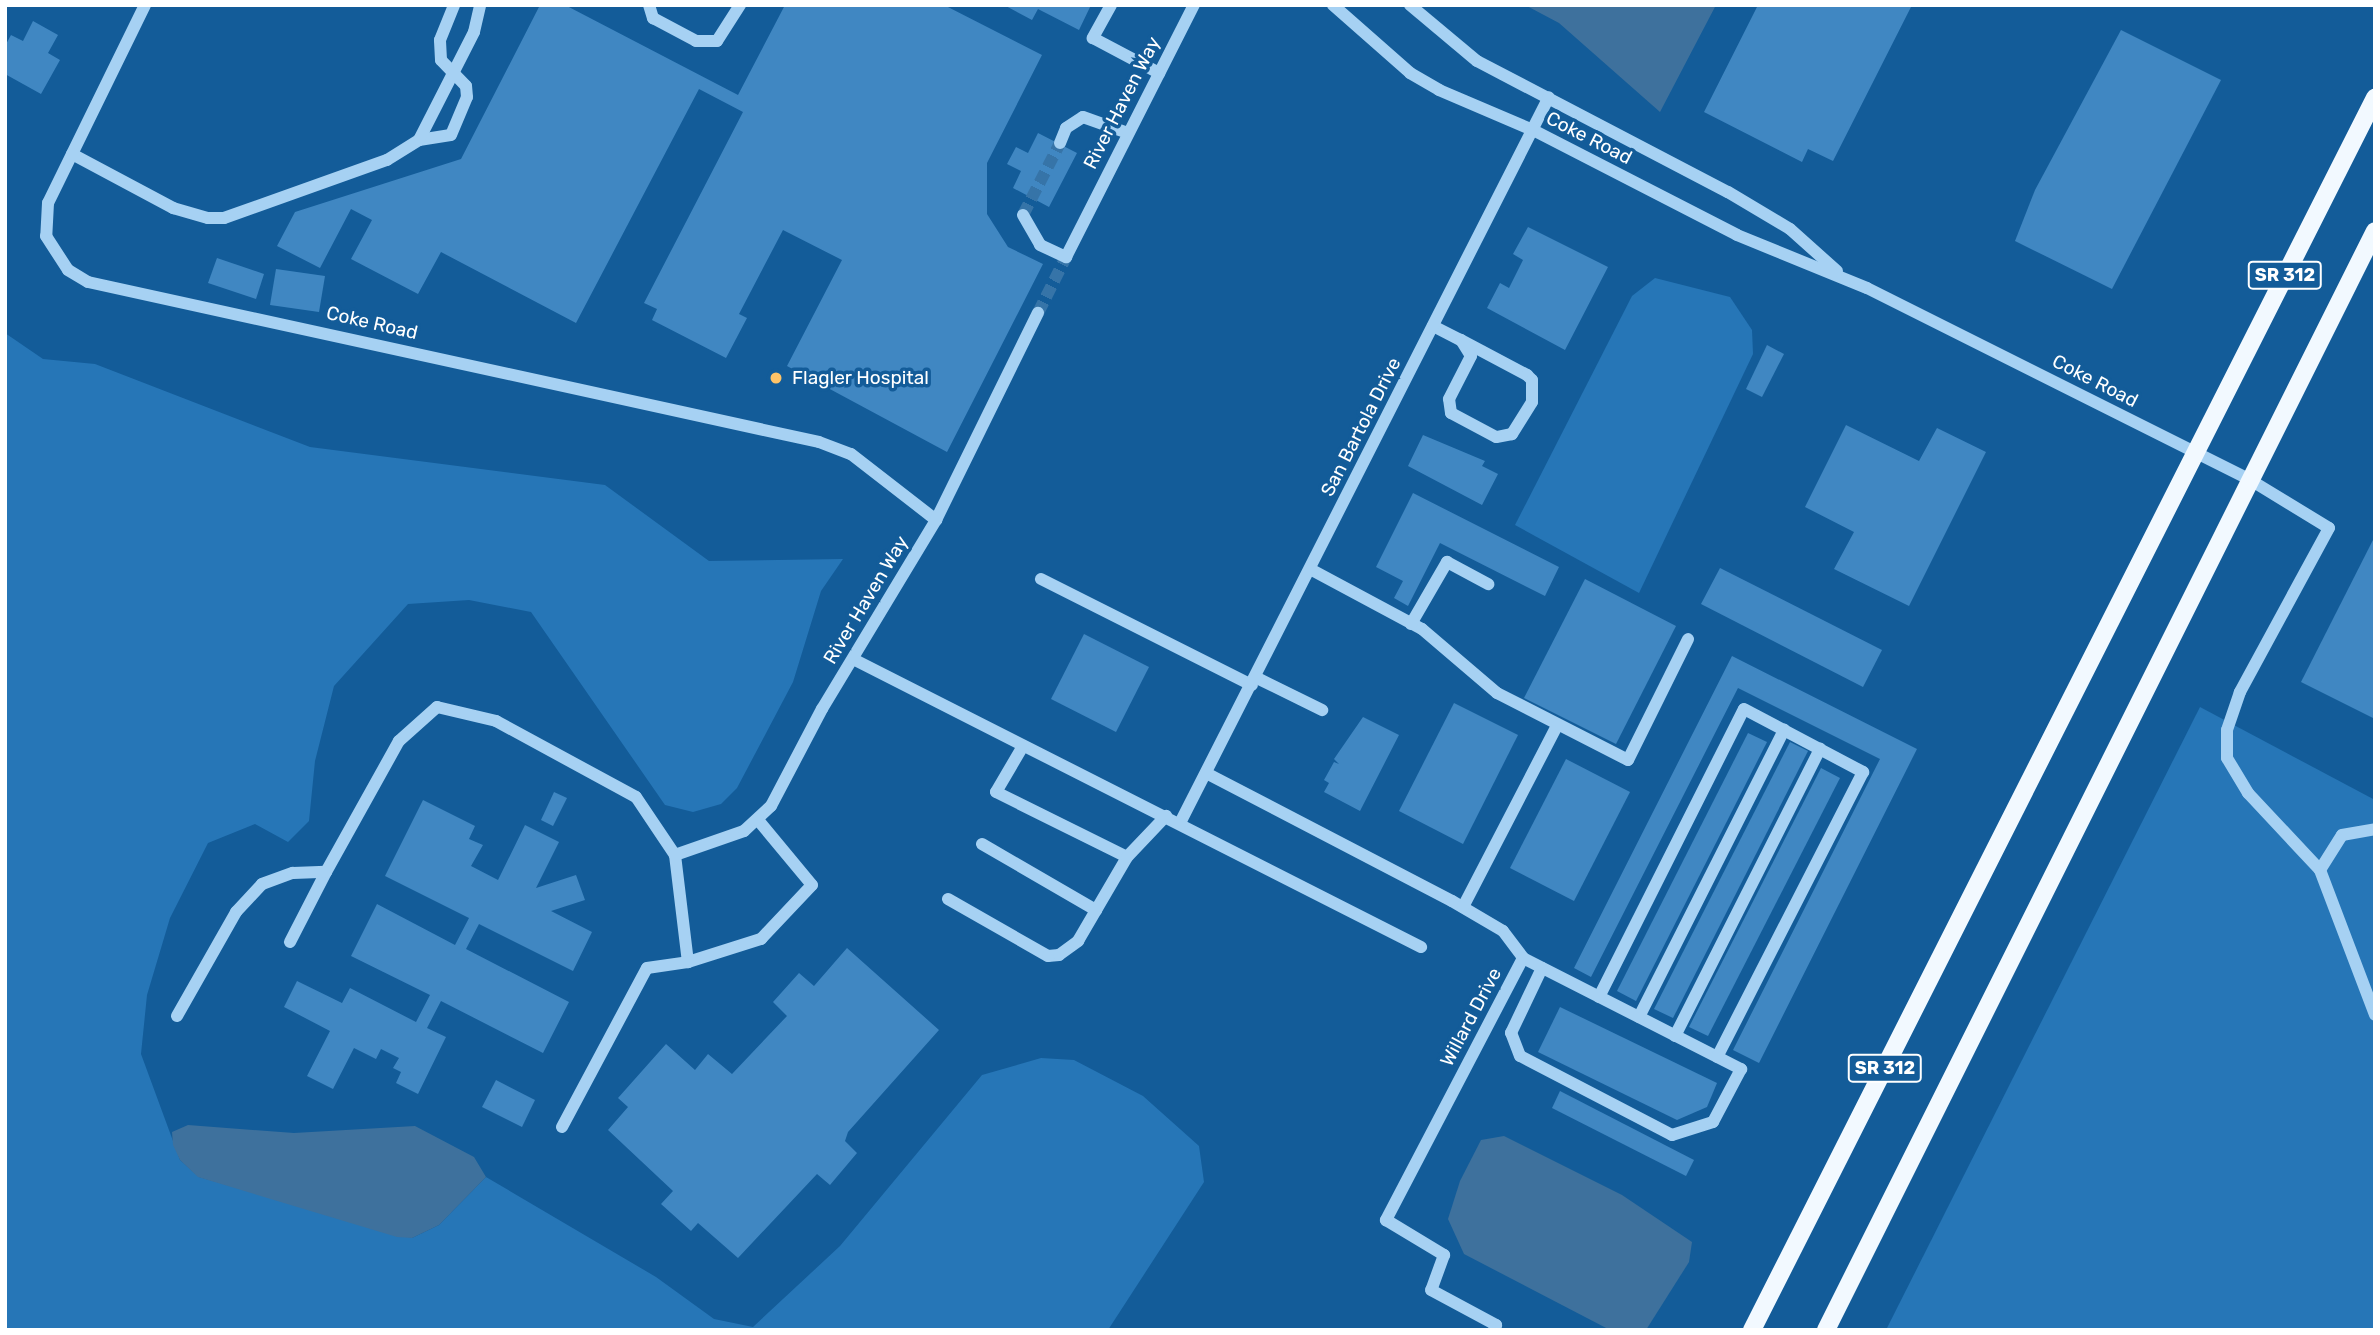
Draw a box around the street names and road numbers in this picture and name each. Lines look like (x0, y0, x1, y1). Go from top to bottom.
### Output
street label: River Haven Way (1079, 33, 1165, 173)
street label: Coke Road (1542, 107, 1636, 169)
road number: SR 312 (2246, 260, 2324, 290)
street label: Coke Road (324, 301, 420, 345)
street label: Coke Road (2048, 350, 2142, 412)
street label: San Bartola Drive (1316, 354, 1406, 500)
street label: River Haven Way (819, 531, 913, 669)
street label: Willard Drive (1436, 964, 1506, 1070)
road number: SR 312 (1846, 1054, 1924, 1083)

